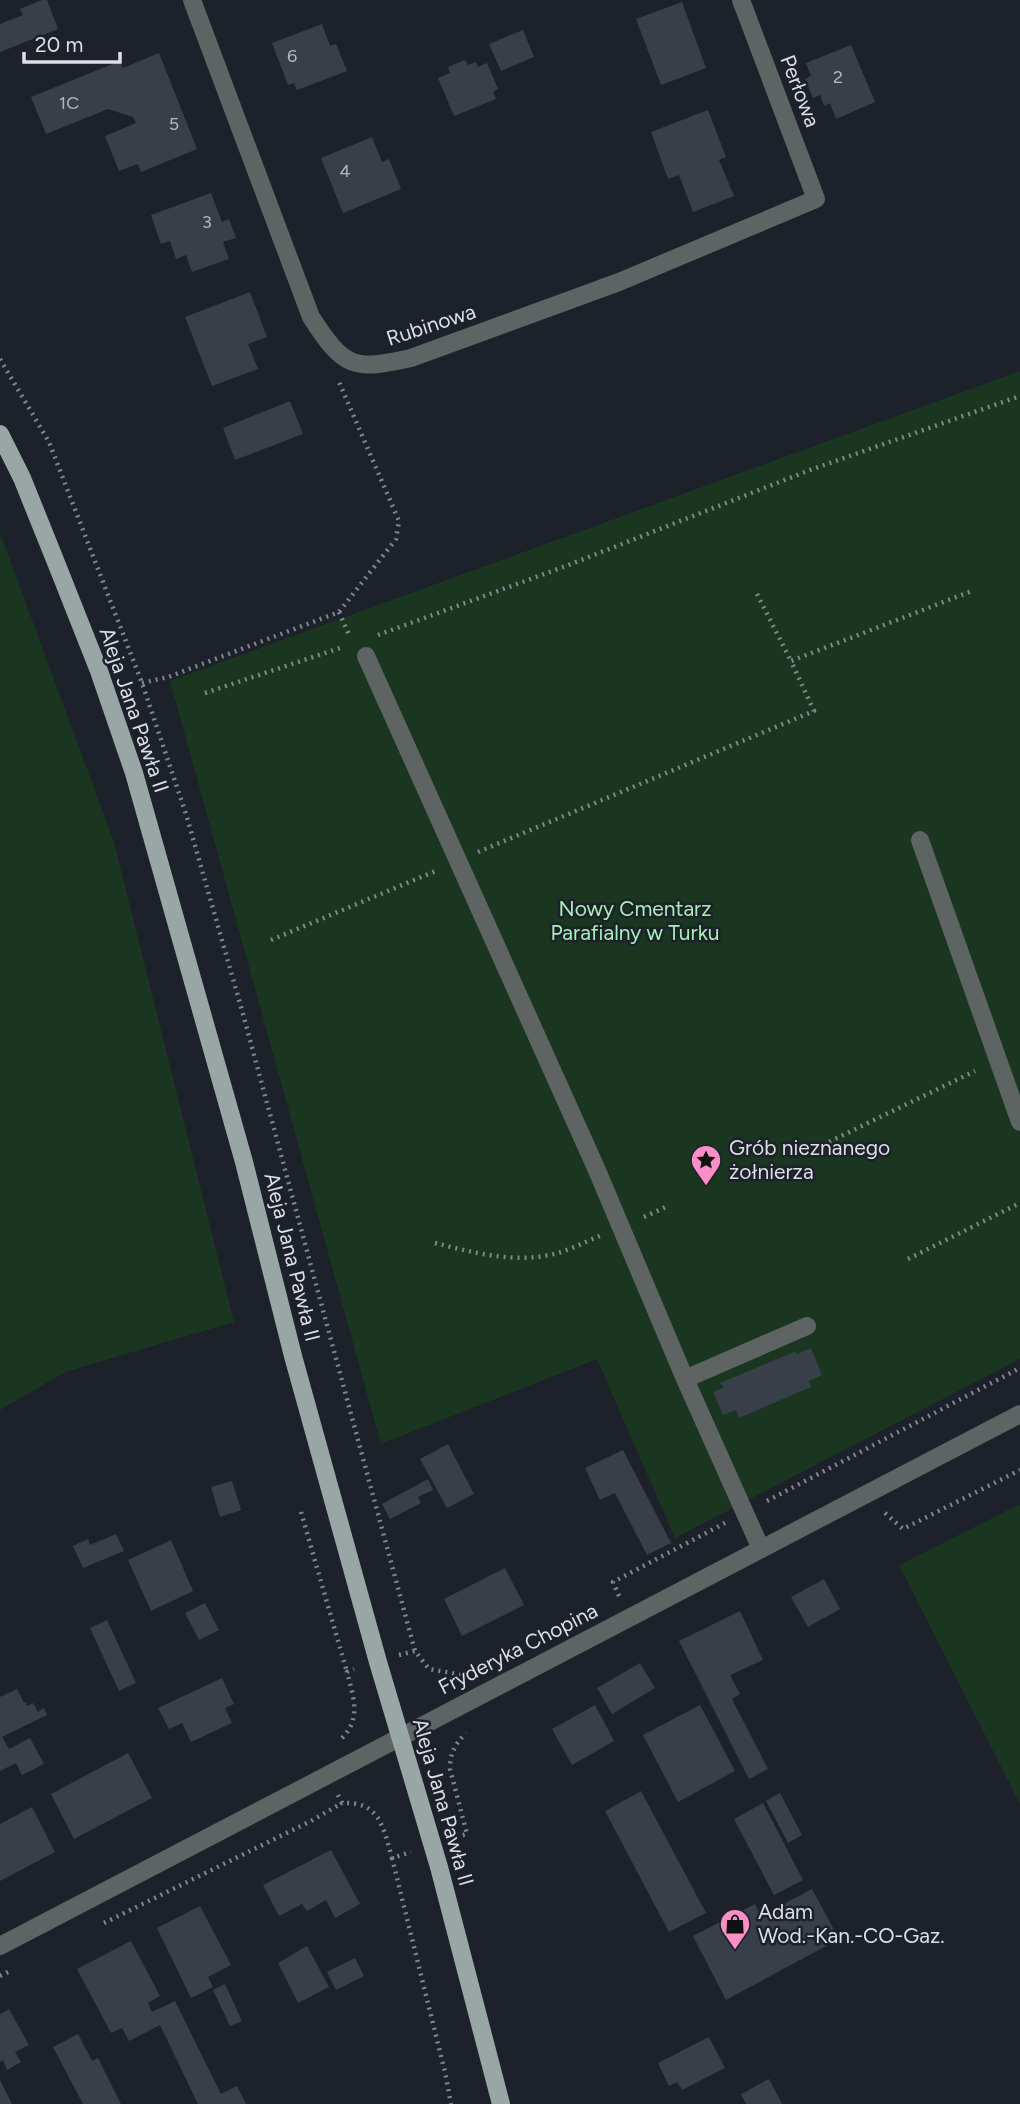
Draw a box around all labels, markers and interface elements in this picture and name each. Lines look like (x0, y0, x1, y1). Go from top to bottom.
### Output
scale bar (24, 21, 121, 65)
text: 20 m (35, 32, 83, 57)
house number: 6 (287, 45, 297, 67)
street label: Perłowa (775, 51, 826, 130)
house number: 2 (833, 66, 843, 88)
house number: 1C (59, 92, 79, 114)
house number: 5 (169, 113, 179, 135)
house number: 4 (339, 160, 351, 182)
house number: 3 (202, 211, 212, 233)
street label: Rubinowa (383, 298, 479, 351)
street label: Aleja Jana Pawła II (94, 624, 174, 796)
park label: Nowy Cmentarz Parafialny w Turku (550, 896, 720, 945)
place label: Grób nieznanego żołnierza (729, 1135, 890, 1184)
place icon: Grób nieznanego żołnierza (689, 1143, 723, 1187)
street label: Aleja Jana Pawła II (259, 1170, 326, 1344)
street label: Fryderyka Chopina (434, 1598, 602, 1700)
street label: Aleja Jana Pawła II (408, 1715, 479, 1889)
place label: Adam Wod.-Kan.-CO-Gaz. (758, 1899, 945, 1948)
shop icon: Adam Wod.-Kan.-CO-Gaz. (718, 1907, 752, 1951)

